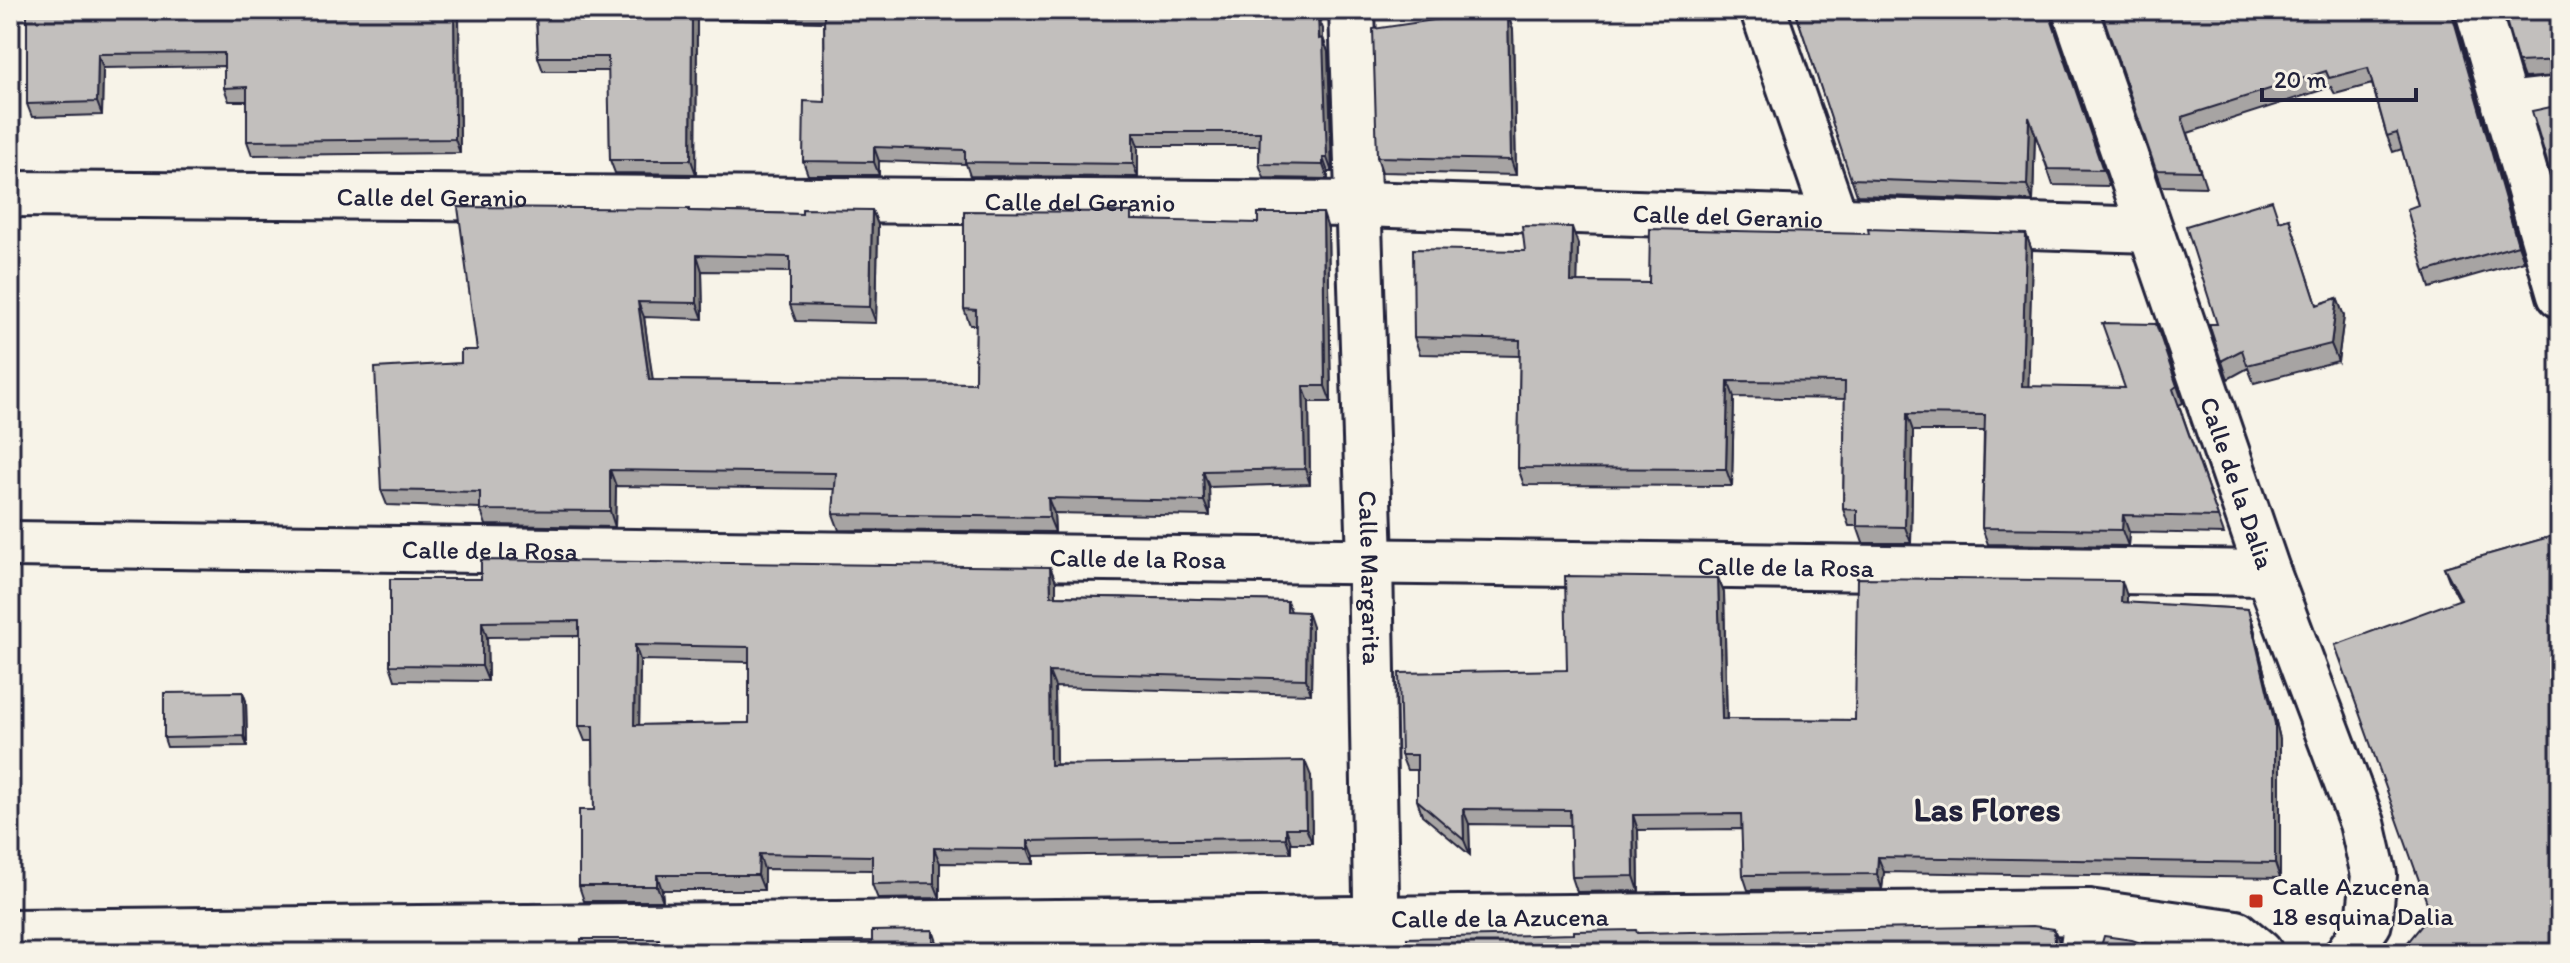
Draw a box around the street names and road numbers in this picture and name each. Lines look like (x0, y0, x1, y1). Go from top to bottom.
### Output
street label: Calle del Geranio (336, 180, 527, 214)
street label: Calle del Geranio (984, 185, 1175, 219)
street label: Calle del Geranio (1632, 197, 1824, 235)
street label: Calle de la Dalia (2193, 393, 2282, 574)
street label: Calle Margarita (1352, 490, 1388, 666)
street label: Calle de la Rosa (401, 533, 579, 567)
street label: Calle de la Rosa (1049, 541, 1227, 576)
street label: Calle de la Rosa (1697, 550, 1875, 584)
street label: Calle de la Azucena (1391, 901, 1610, 935)

